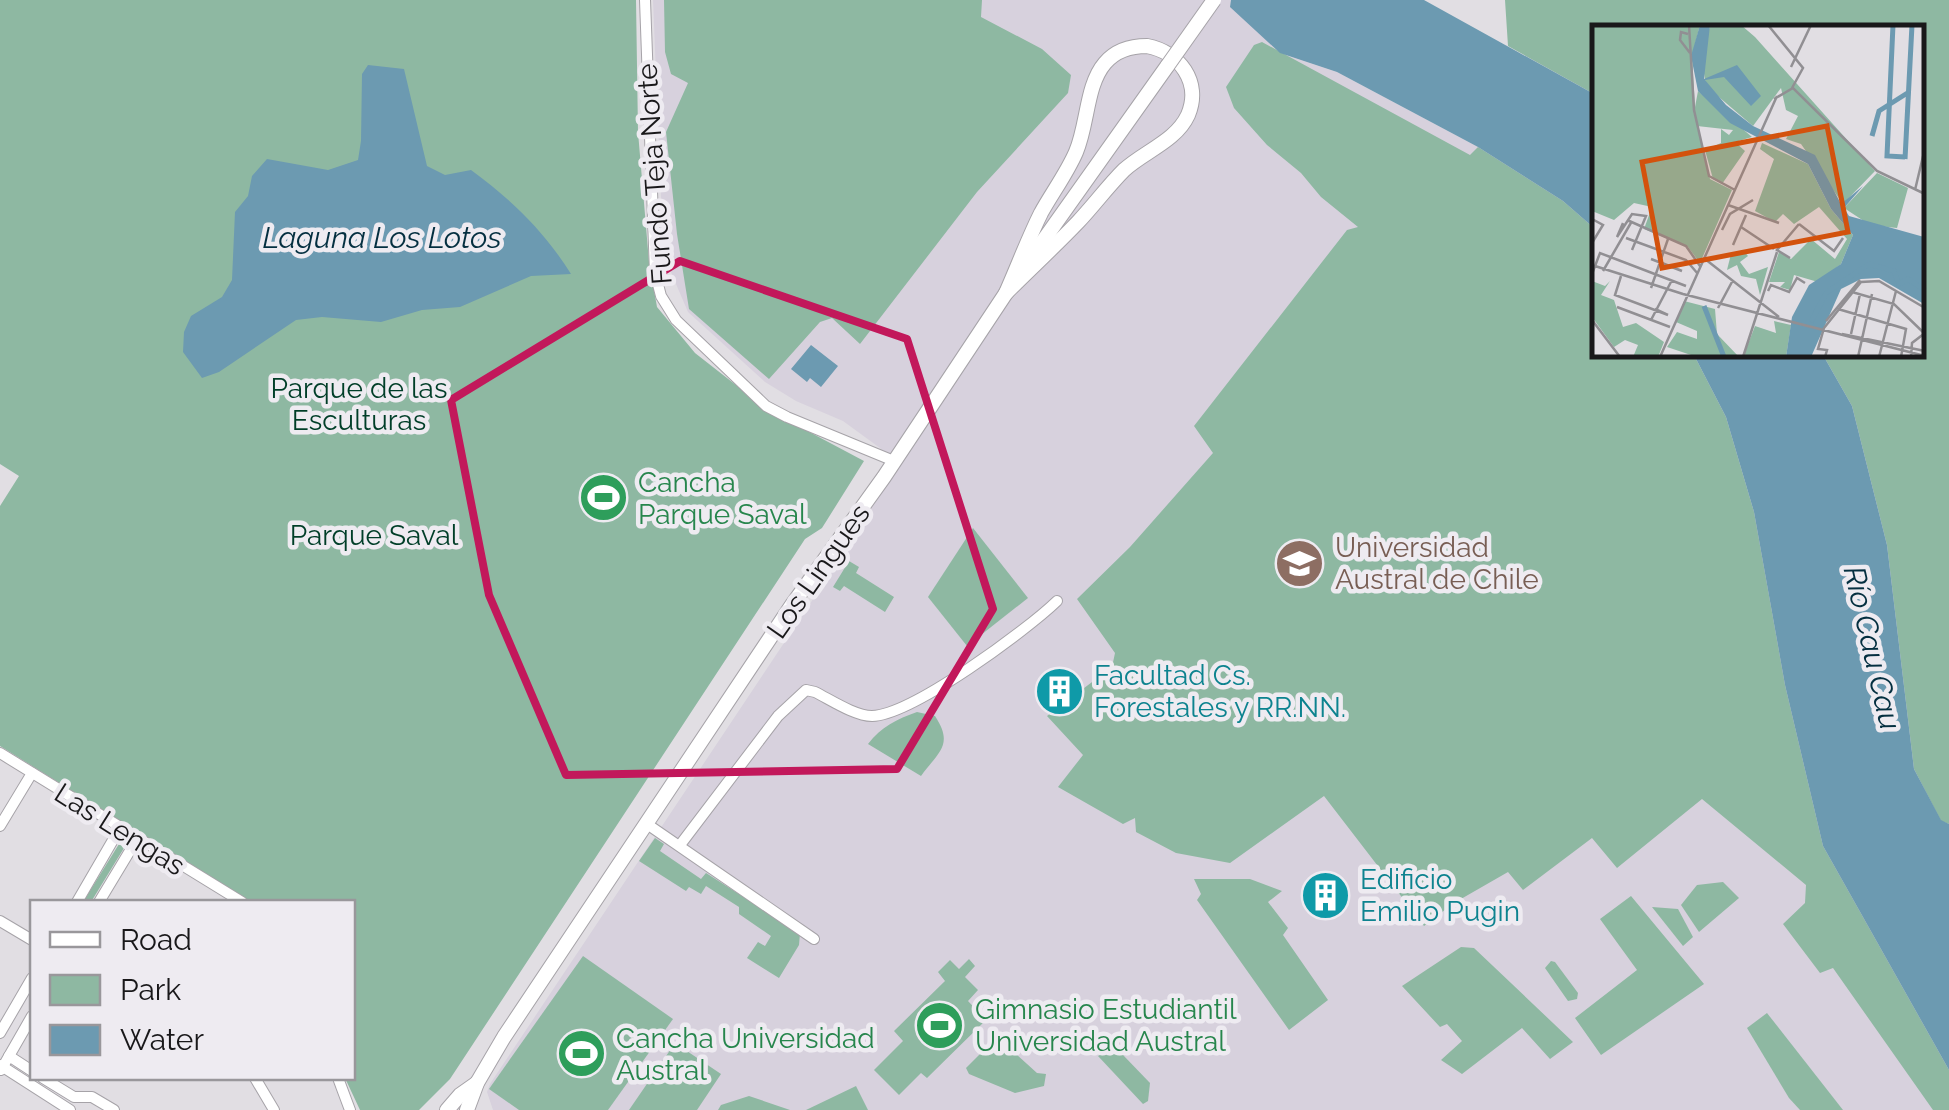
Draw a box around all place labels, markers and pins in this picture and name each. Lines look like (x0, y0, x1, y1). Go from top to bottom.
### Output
place label: Cancha Parque Saval (638, 466, 807, 531)
sports icon: Cancha Parque Saval (577, 472, 629, 524)
place label: Universidad Austral de Chile (1335, 531, 1539, 596)
school or university icon: Universidad Austral de Chile (1274, 537, 1326, 589)
place label: Facultad Cs. Forestales y RR.NN. (1094, 659, 1346, 724)
building icon: Facultad Cs. Forestales y RR.NN. (1033, 665, 1085, 717)
place label: Edificio Emilio Pugin (1360, 863, 1520, 928)
building icon: Edificio Emilio Pugin (1299, 869, 1351, 921)
place label: Gimnasio Estudiantil Universidad Austral (975, 993, 1237, 1058)
sports icon: Gimnasio Estudiantil Universidad Austral (914, 999, 966, 1051)
place label: Cancha Universidad Austral (616, 1022, 875, 1087)
sports icon: Cancha Universidad Austral (555, 1028, 607, 1080)

